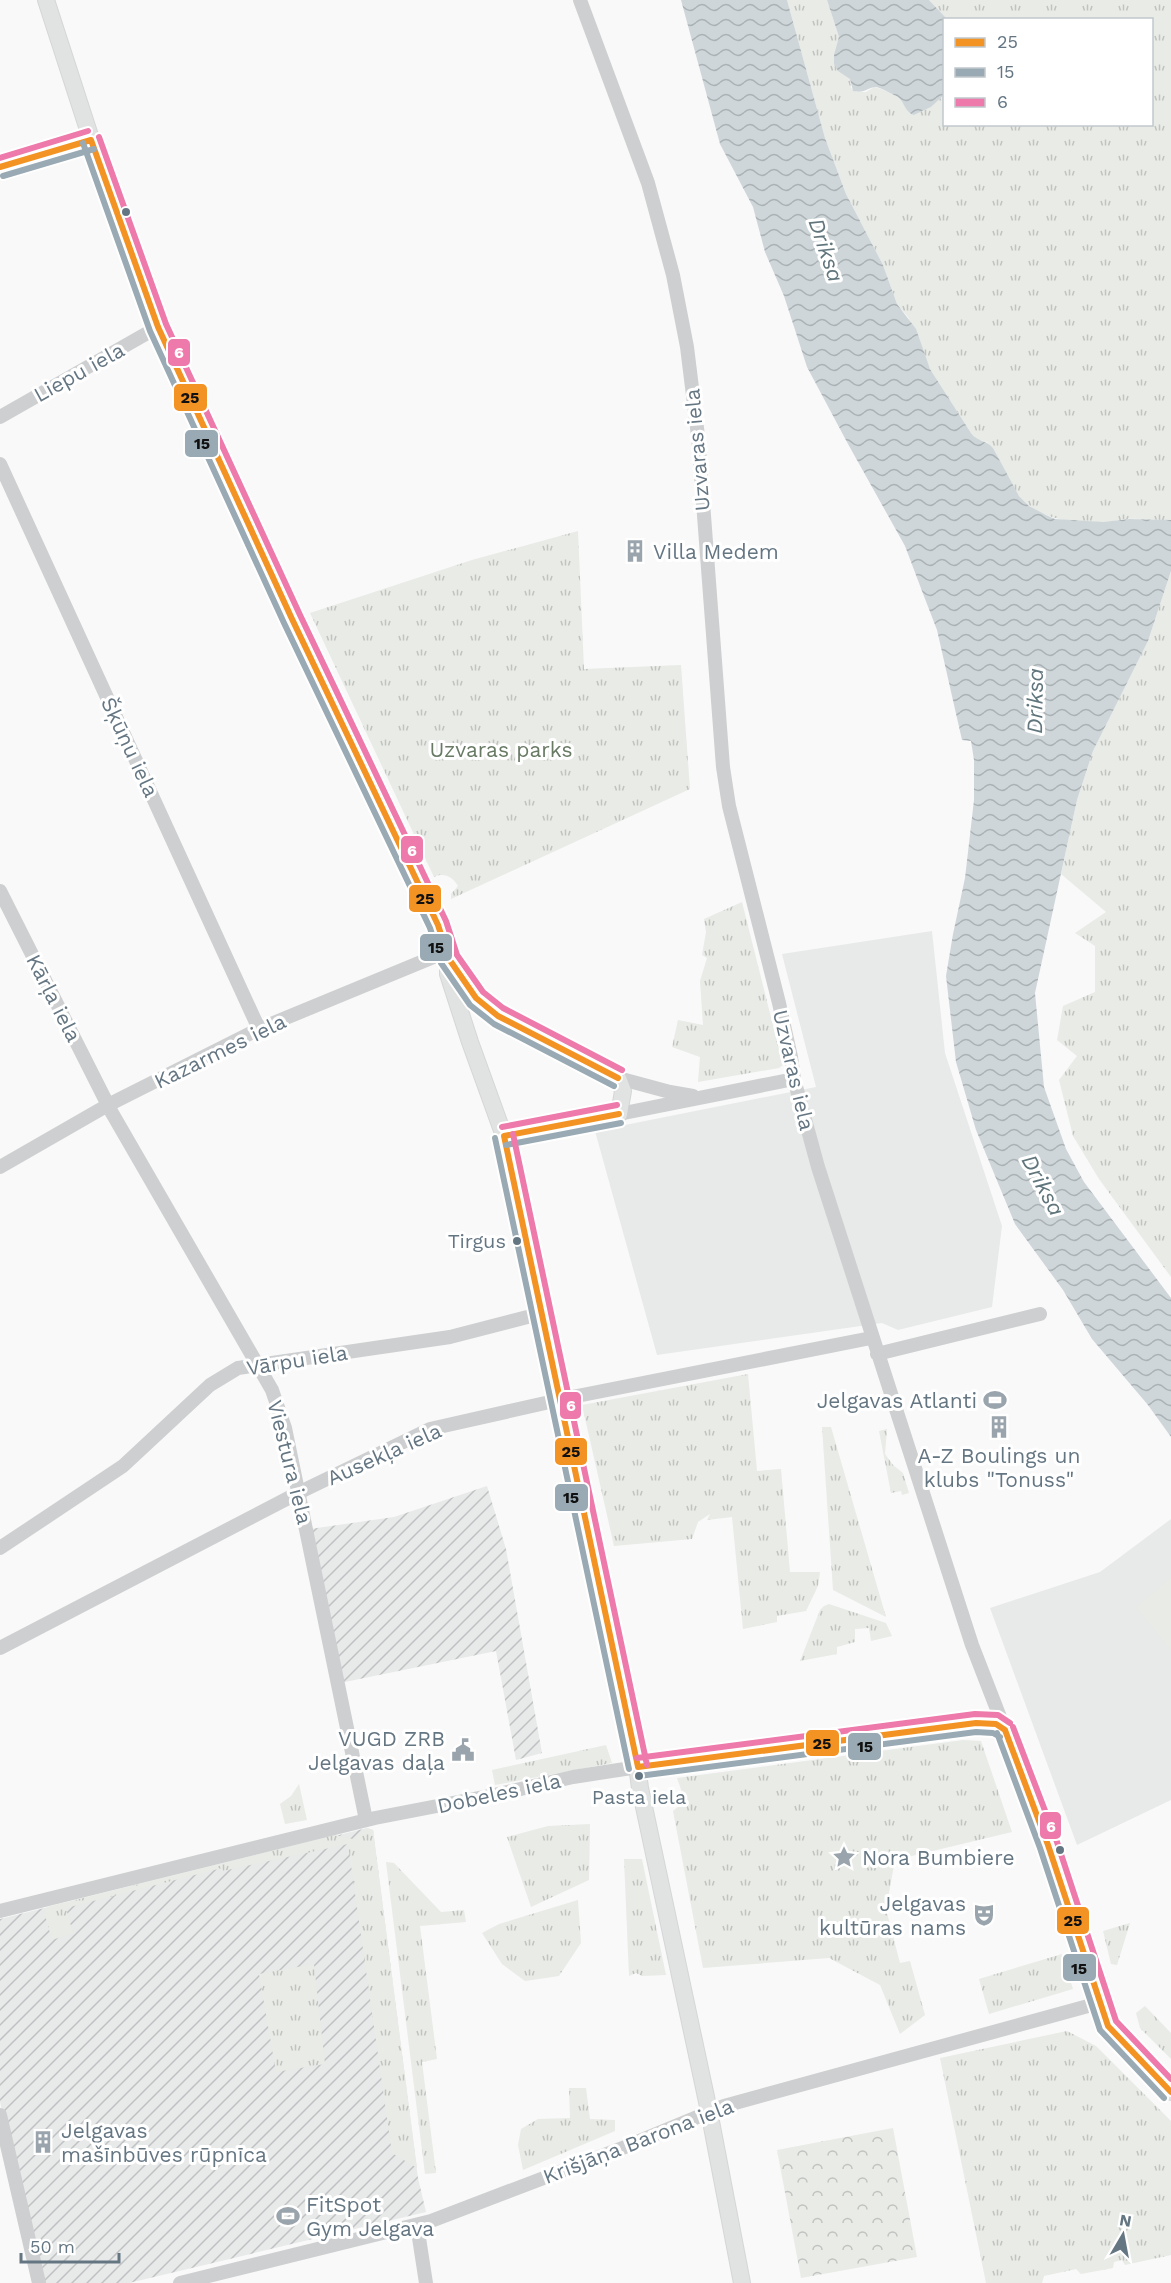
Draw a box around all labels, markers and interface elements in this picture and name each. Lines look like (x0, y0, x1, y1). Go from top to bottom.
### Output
legend (943, 18, 1153, 126)
text: 25 (997, 31, 1018, 52)
text: 15 (997, 61, 1015, 82)
text: 6 (997, 91, 1008, 112)
unlabelled marker (120, 206, 132, 218)
water label: Driksa (803, 215, 849, 285)
street label: Liepu iela (29, 337, 129, 407)
line badge: 6 (167, 338, 191, 367)
text: 6 (174, 343, 184, 362)
line badge: 25 (173, 383, 208, 412)
text: 25 (181, 388, 199, 407)
street label: Uzvaras iela (679, 388, 715, 512)
line badge: 15 (184, 429, 219, 458)
text: 15 (194, 434, 210, 453)
building icon: Villa Medem (622, 538, 648, 564)
place label: Villa Medem (653, 539, 779, 564)
water label: Driksa (1022, 668, 1048, 734)
street label: Šķūņu iela (96, 693, 164, 801)
park label: Uzvaras parks (429, 737, 573, 762)
line badge: 6 (400, 835, 424, 864)
text: 6 (407, 841, 417, 860)
line badge: 25 (408, 884, 442, 913)
text: 25 (416, 889, 434, 908)
line badge: 15 (419, 933, 453, 962)
text: 15 (428, 938, 444, 957)
street label: Kārļa iela (21, 950, 87, 1046)
street label: Uzvaras iela (768, 1007, 820, 1133)
street label: Kazarmes iela (150, 1008, 290, 1094)
water label: Driksa (1016, 1150, 1070, 1220)
place label: Tirgus (448, 1229, 506, 1253)
marker: Tirgus (511, 1235, 523, 1247)
street label: Vārpu iela (245, 1340, 349, 1380)
sports icon: Jelgavas Atlanti (982, 1387, 1008, 1413)
place label: Jelgavas Atlanti (817, 1388, 977, 1413)
line badge: 6 (559, 1391, 582, 1420)
text: 6 (566, 1396, 576, 1415)
street label: Viestura iela (263, 1397, 318, 1527)
building icon: A-Z Boulings un klubs "Tonuss" (986, 1414, 1012, 1440)
street label: Ausekļa iela (323, 1418, 445, 1490)
line badge: 25 (554, 1437, 588, 1466)
text: 25 (562, 1442, 580, 1461)
place label: A-Z Boulings un klubs "Tonuss" (917, 1443, 1081, 1492)
line badge: 15 (554, 1483, 589, 1512)
text: 15 (563, 1488, 579, 1507)
place label: VUGD ZRB Jelgavas daļa (308, 1726, 445, 1775)
line badge: 25 (805, 1729, 840, 1757)
line badge: 15 (847, 1732, 882, 1761)
text: 25 (813, 1734, 831, 1753)
public building icon: VUGD ZRB Jelgavas daļa (450, 1737, 476, 1763)
text: 15 (857, 1737, 873, 1756)
street label: Dobeles iela (435, 1768, 563, 1818)
marker: Pasta iela (633, 1770, 645, 1782)
place label: Pasta iela (592, 1785, 686, 1809)
line badge: 6 (1039, 1811, 1062, 1840)
text: 6 (1046, 1817, 1056, 1836)
place icon: Nora Bumbiere (831, 1844, 857, 1870)
unlabelled marker (1054, 1844, 1066, 1856)
place label: Nora Bumbiere (862, 1845, 1015, 1870)
place label: Jelgavas kultūras nams (819, 1891, 966, 1940)
theatre icon: Jelgavas kultūras nams (971, 1902, 997, 1928)
line badge: 25 (1056, 1906, 1090, 1935)
text: 25 (1064, 1911, 1082, 1930)
line badge: 15 (1062, 1953, 1097, 1982)
text: 15 (1071, 1959, 1087, 1978)
street label: Krišjāņa Barona iela (539, 2093, 737, 2189)
place label: Jelgavas mašīnbūves rūpnīca (61, 2118, 267, 2167)
building icon: Jelgavas mašīnbūves rūpnīca (30, 2129, 56, 2155)
place label: FitSpot Gym Jelgava (306, 2192, 434, 2241)
sports icon: FitSpot Gym Jelgava (275, 2203, 301, 2229)
north arrow (1093, 2205, 1153, 2265)
text: N (1118, 2210, 1133, 2231)
scale bar (21, 2226, 118, 2264)
text: 50 m (30, 2236, 75, 2257)

